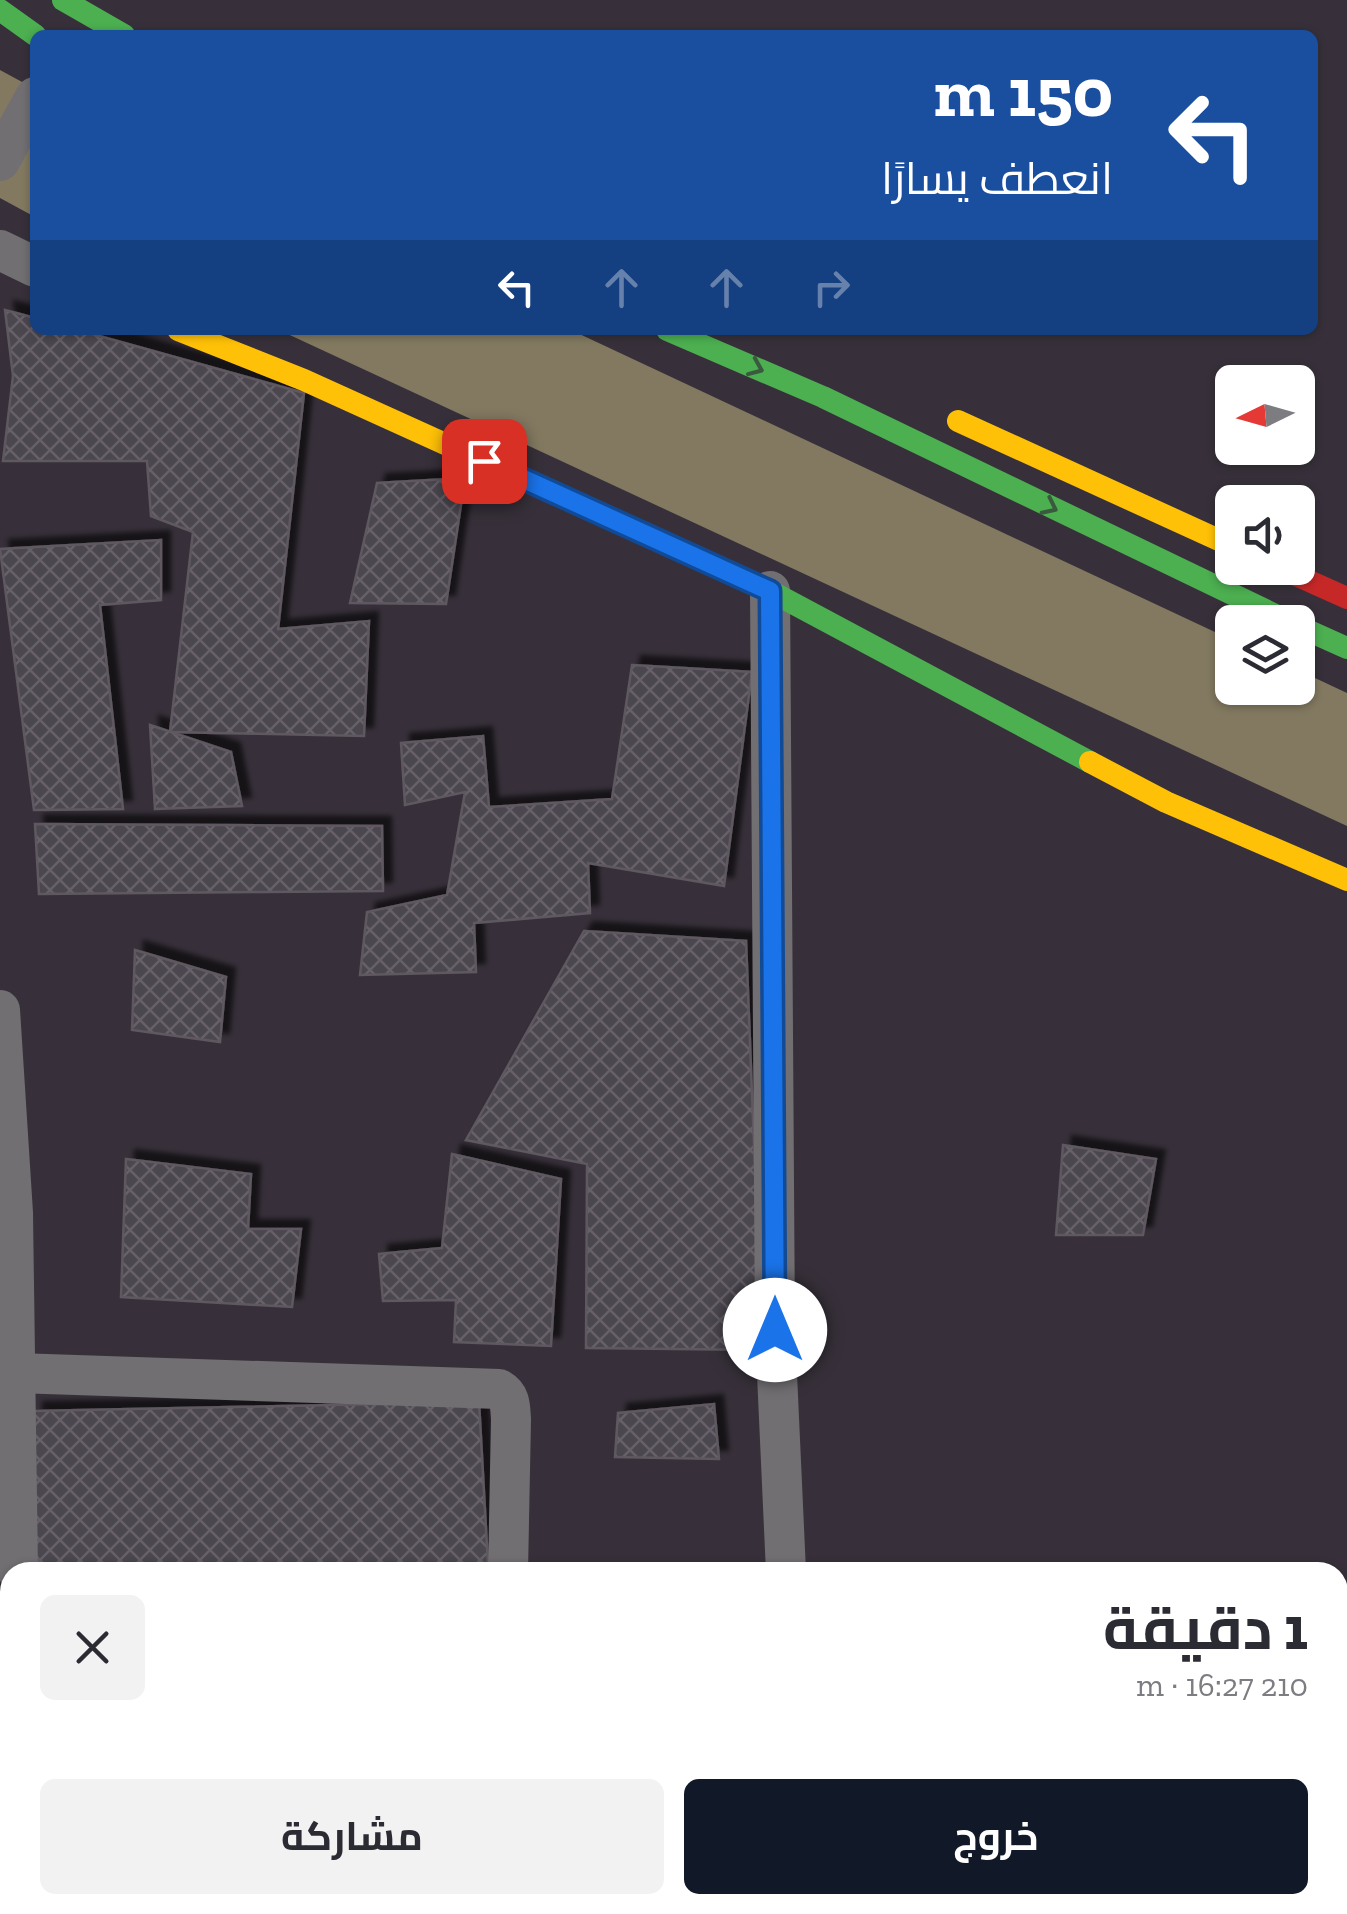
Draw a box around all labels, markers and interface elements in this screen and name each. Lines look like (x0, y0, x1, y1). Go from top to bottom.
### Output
text: 150 m (933, 50, 1113, 134)
icon: left (1148, 70, 1278, 200)
text: انعطف يسارًا (881, 152, 1113, 206)
icon: left (489, 260, 544, 315)
icon: ahead (594, 260, 649, 315)
icon: ahead (699, 260, 754, 315)
icon: right (804, 260, 859, 315)
one-way arrow (746, 356, 764, 376)
north arrow (1215, 365, 1315, 465)
map controls (1215, 365, 1315, 705)
pin (442, 419, 527, 504)
icon: arrive (457, 434, 512, 489)
button: sound (1215, 485, 1315, 585)
one-way arrow (1040, 494, 1058, 514)
button: layers (1215, 605, 1315, 705)
position arrow (723, 1278, 827, 1382)
text: 1 دقيقة (1103, 1592, 1308, 1664)
button: close (40, 1595, 145, 1700)
text: 210 m · 16:27 (1136, 1666, 1308, 1704)
button: مشاركة (40, 1779, 664, 1894)
button: خروج (684, 1779, 1308, 1894)

